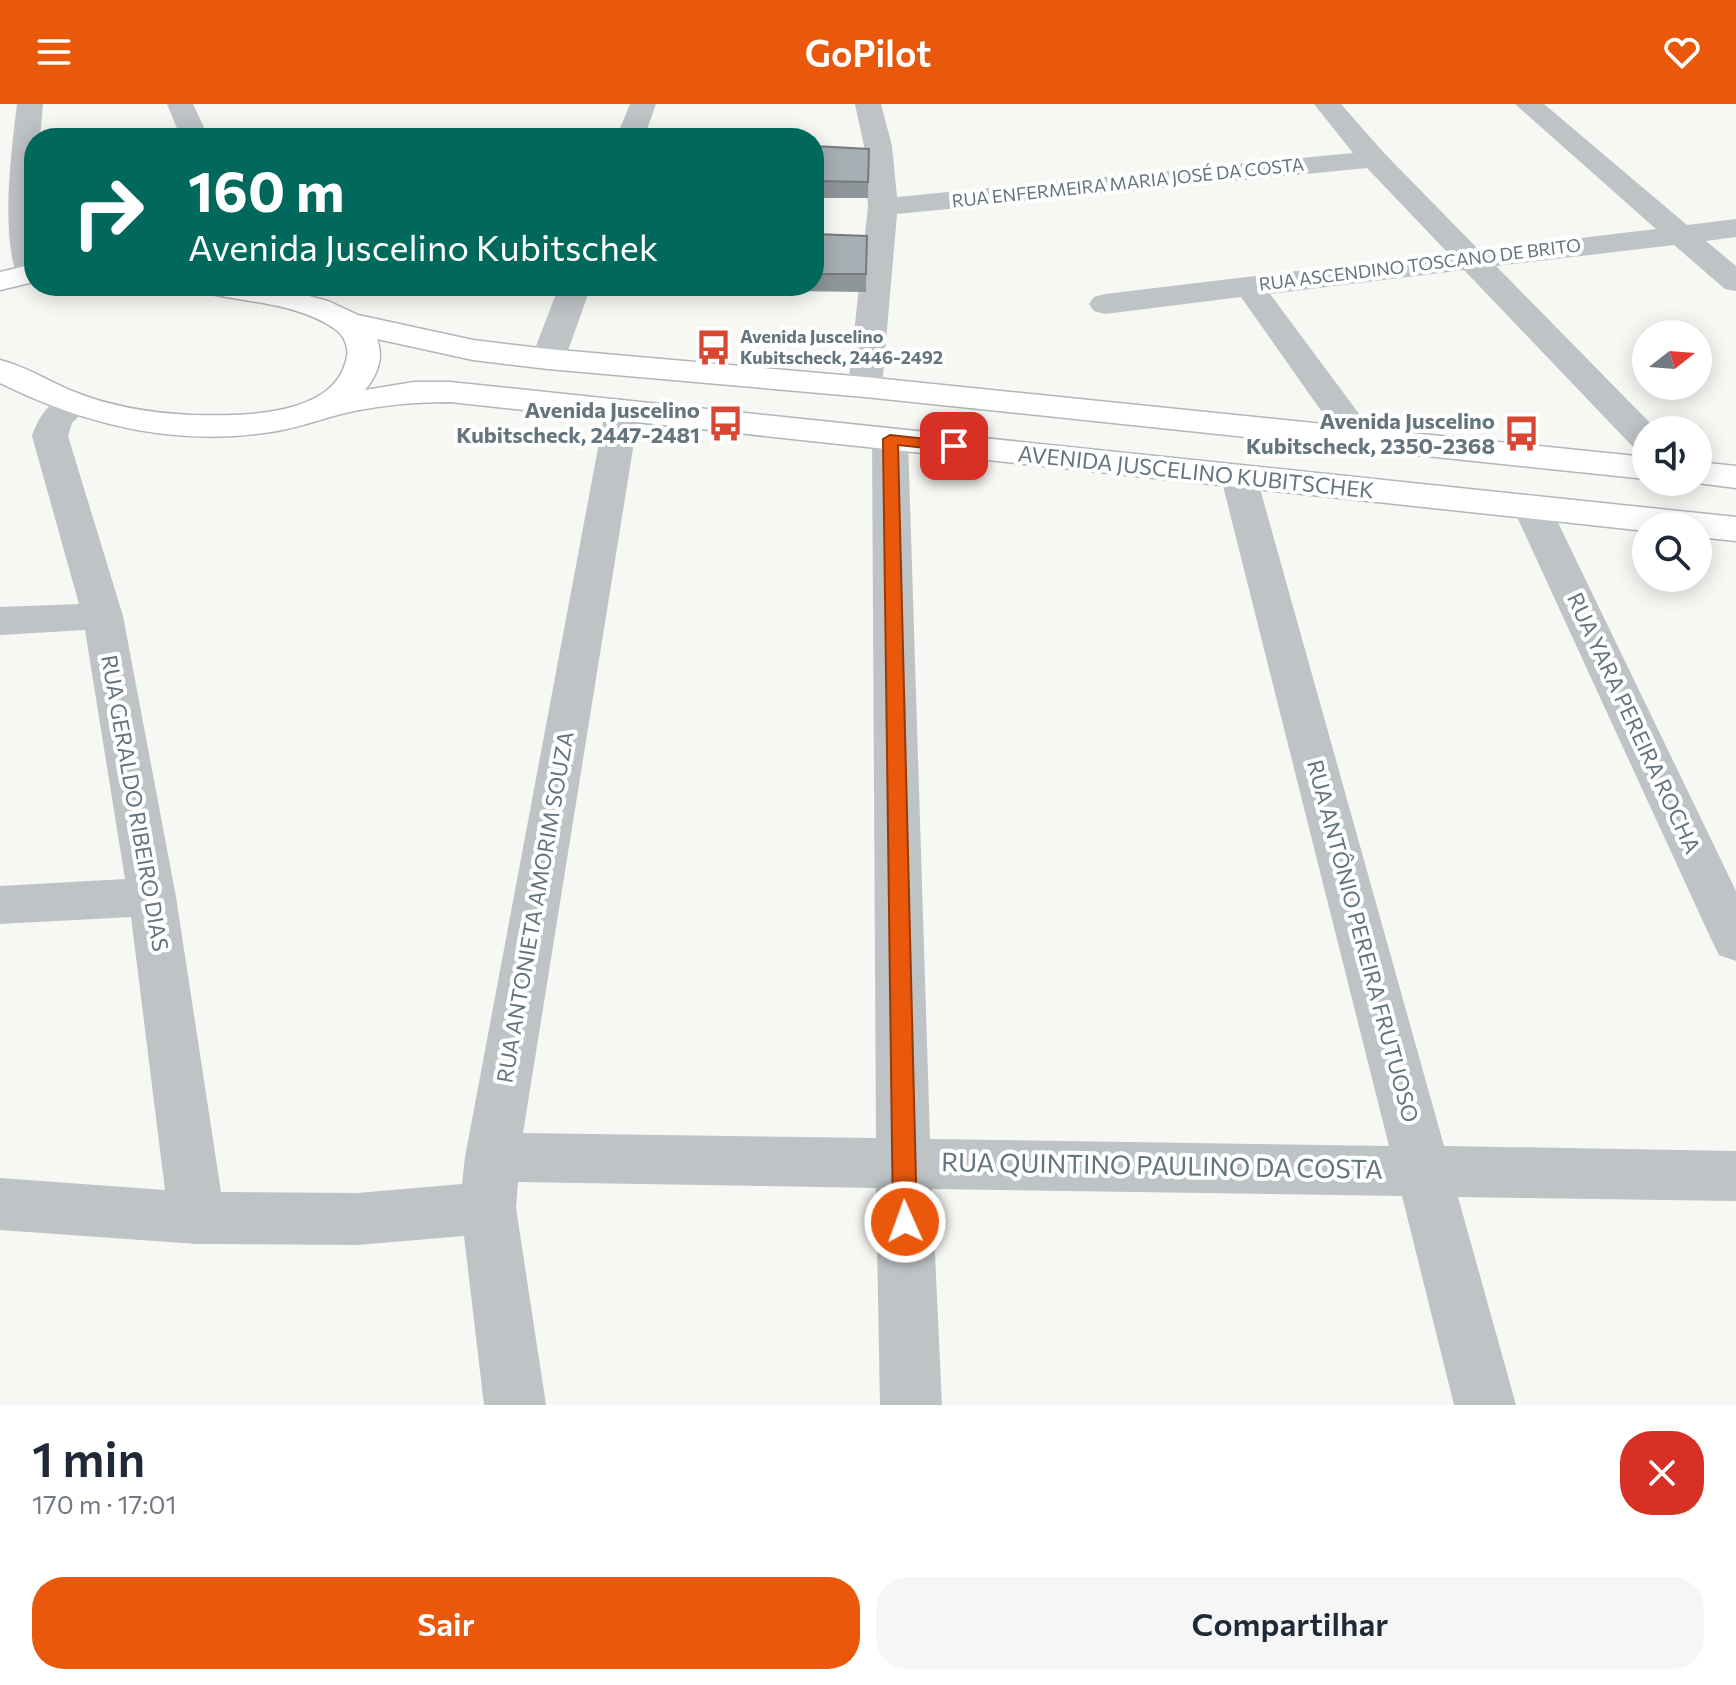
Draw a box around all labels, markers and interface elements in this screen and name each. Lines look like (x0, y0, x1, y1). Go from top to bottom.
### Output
icon: menu (32, 30, 76, 74)
text: GoPilot (805, 30, 931, 74)
icon: heart (1660, 30, 1704, 74)
street label: RUA ENFERMEIRA MARIA JOSÉ DA COSTA (951, 153, 1305, 211)
text: 160 m (188, 155, 345, 224)
icon: right (56, 160, 160, 264)
text: Avenida Juscelino Kubitschek (188, 224, 658, 268)
street label: RUA ASCENDINO TOSCANO DE BRITO (1258, 233, 1582, 295)
north arrow (1632, 320, 1712, 400)
map controls (1632, 320, 1712, 592)
place label: Avenida Juscelino Kubitscheck, 2446-2492 (740, 325, 943, 368)
bus stop icon: Avenida Juscelino Kubitscheck, 2446-2492 (695, 328, 733, 366)
place label: Avenida Juscelino Kubitscheck, 2447-2481 (456, 396, 700, 448)
bus stop icon: Avenida Juscelino Kubitscheck, 2447-2481 (707, 404, 745, 442)
place label: Avenida Juscelino Kubitscheck, 2350-2368 (1246, 407, 1495, 459)
pin (920, 412, 988, 480)
bus stop icon: Avenida Juscelino Kubitscheck, 2350-2368 (1502, 415, 1540, 453)
button: sound (1632, 416, 1712, 496)
icon: arrive (932, 424, 976, 468)
street label: AVENIDA JUSCELINO KUBITSCHEK (1017, 439, 1376, 504)
button: search (1632, 512, 1712, 592)
street label: RUA YARA PEREIRA ROCHA (1562, 588, 1707, 858)
street label: RUA GERALDO RIBEIRO DIAS (96, 653, 175, 953)
street label: RUA ANTONIETA AMORIM SOUZA (490, 729, 579, 1085)
street label: RUA ANTÔNIO PEREIRA FRUTUOSO (1302, 757, 1425, 1125)
street label: RUA QUINTINO PAULINO DA COSTA (941, 1145, 1383, 1184)
position arrow (863, 1180, 947, 1264)
text: 1 min (32, 1428, 145, 1487)
button: close (1620, 1431, 1704, 1515)
text: 170 m · 17:01 (32, 1488, 177, 1519)
button: Sair (32, 1577, 860, 1669)
button: Compartilhar (876, 1577, 1704, 1669)

